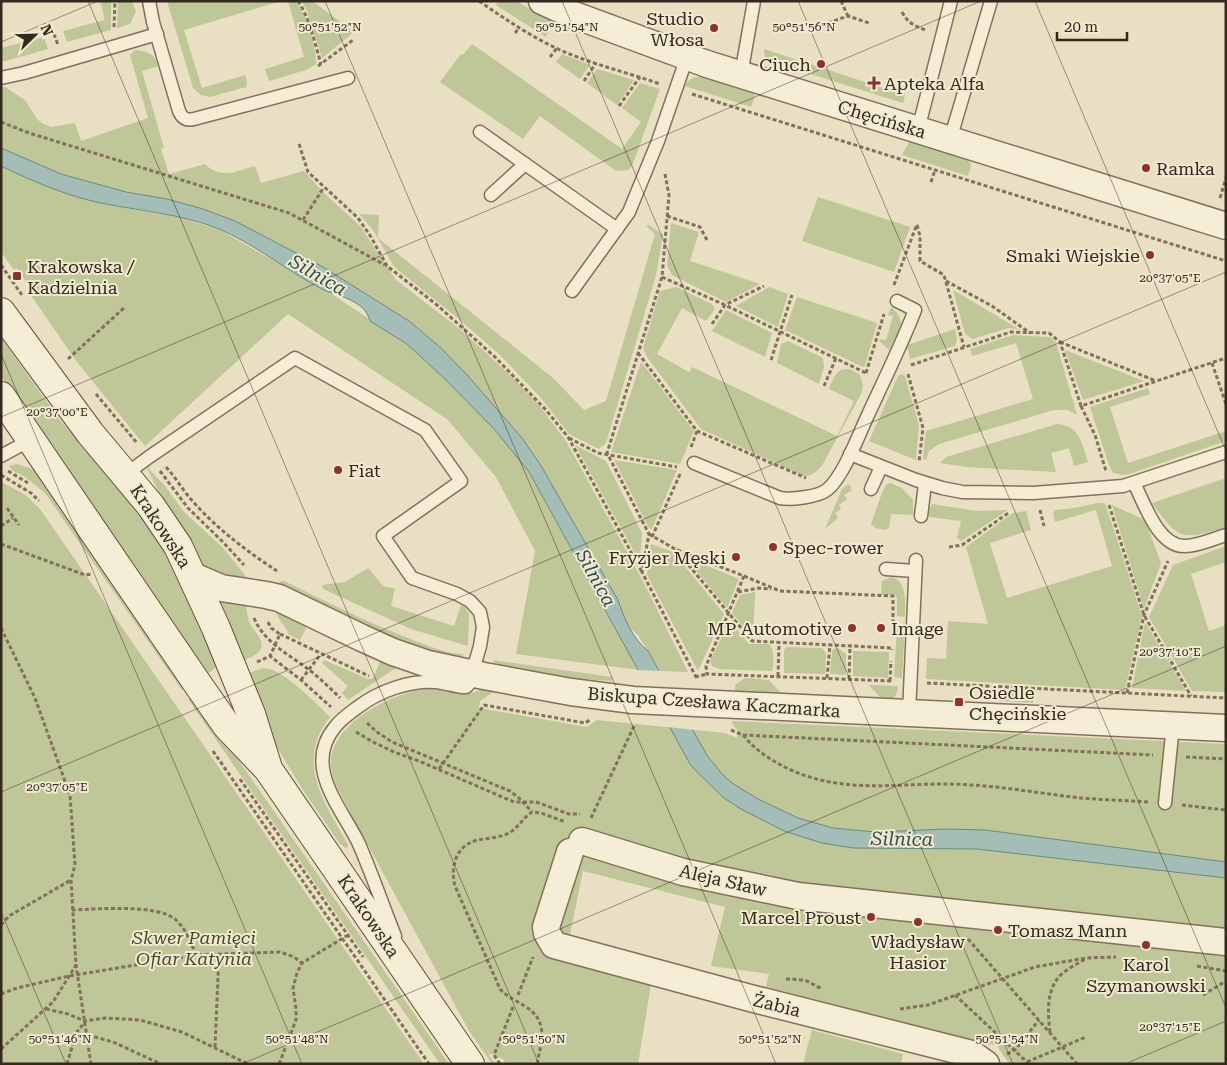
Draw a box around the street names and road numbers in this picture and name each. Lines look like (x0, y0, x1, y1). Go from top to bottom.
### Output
street label: Chęcińska (835, 96, 929, 142)
street label: Krakowska (126, 480, 196, 572)
street label: Biskupa Czesława Kaczmarka (587, 683, 841, 721)
street label: Aleja Sław (677, 860, 769, 900)
street label: Krakowska (334, 871, 405, 962)
street label: Żabia (751, 989, 803, 1021)

